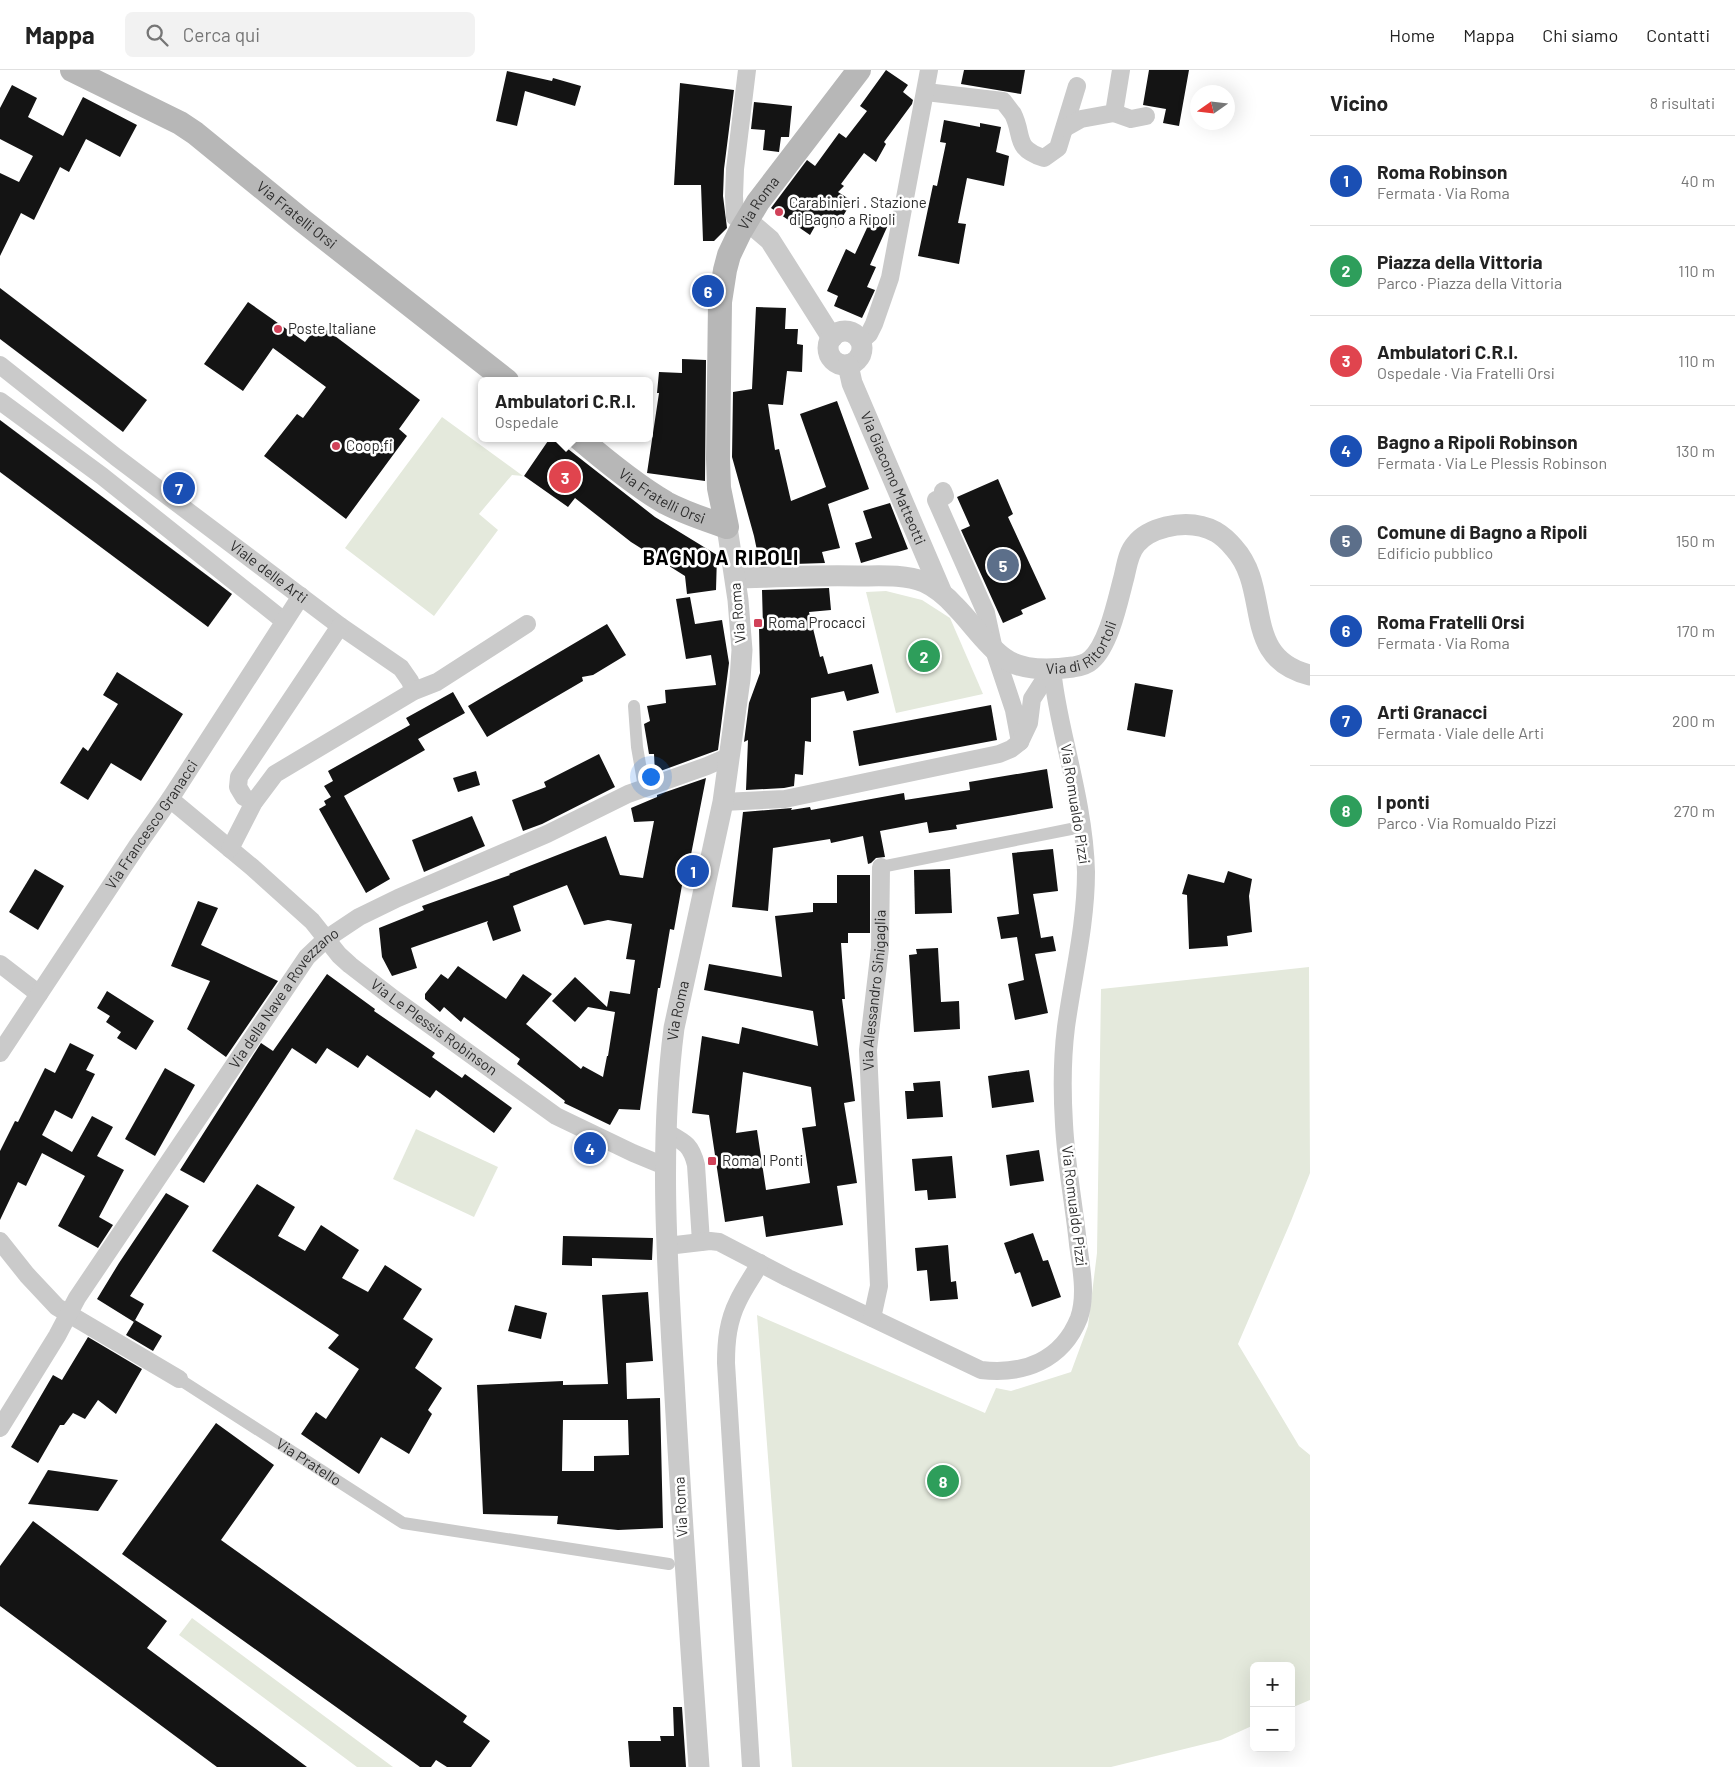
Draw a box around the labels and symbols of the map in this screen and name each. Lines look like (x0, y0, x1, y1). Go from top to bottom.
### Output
north arrow (1190, 85, 1235, 130)
street label: Via Roma (733, 172, 782, 233)
street label: Via Fratelli Orsi (253, 177, 341, 252)
place label: Carabinieri . Stazione di Bagno a Ripoli (789, 193, 927, 228)
marker: Carabinieri . Stazione di Bagno a Ripoli (773, 206, 785, 218)
pin: 6 (692, 272, 724, 310)
place label: Poste Italiane (288, 319, 376, 337)
marker: Poste Italiane (272, 323, 284, 335)
street label: Via Giacomo Matteotti (857, 408, 930, 547)
place label: Coop.fi (346, 436, 393, 454)
marker: Coop.fi (330, 440, 342, 452)
pin: 3 (549, 458, 581, 496)
street label: Via Fratelli Orsi (615, 464, 708, 527)
pin: 7 (163, 469, 195, 507)
street label: Viale delle Arti (226, 536, 312, 606)
district label: BAGNO A RIPOLI (643, 545, 799, 569)
pin: 5 (987, 546, 1019, 584)
street label: Via Roma (725, 582, 749, 644)
place label: Roma Procacci (768, 613, 866, 631)
marker: Roma Procacci (752, 617, 764, 629)
street label: Via di Ritortoli (1046, 618, 1119, 677)
pin: 2 (908, 637, 940, 675)
street label: Via Romualdo Pizzi (1058, 742, 1094, 865)
street label: Via Francesco Granacci (101, 756, 201, 892)
your location (638, 764, 664, 790)
pin: 1 (677, 852, 709, 890)
street label: Via Alessandro Sinigaglia (858, 910, 888, 1071)
street label: Via della Nave a Rovezzano (224, 923, 342, 1072)
street label: Via Le Plessis Robinson (367, 974, 501, 1079)
street label: Via Roma (663, 979, 692, 1042)
pin: 4 (574, 1129, 606, 1167)
street label: Via Romualdo Pizzi (1059, 1145, 1091, 1267)
place label: Roma I Ponti (722, 1151, 803, 1169)
marker: Roma I Ponti (706, 1155, 718, 1167)
street label: Via Pratello (273, 1434, 345, 1489)
pin: 8 (927, 1462, 959, 1500)
street label: Via Roma (669, 1476, 691, 1538)

